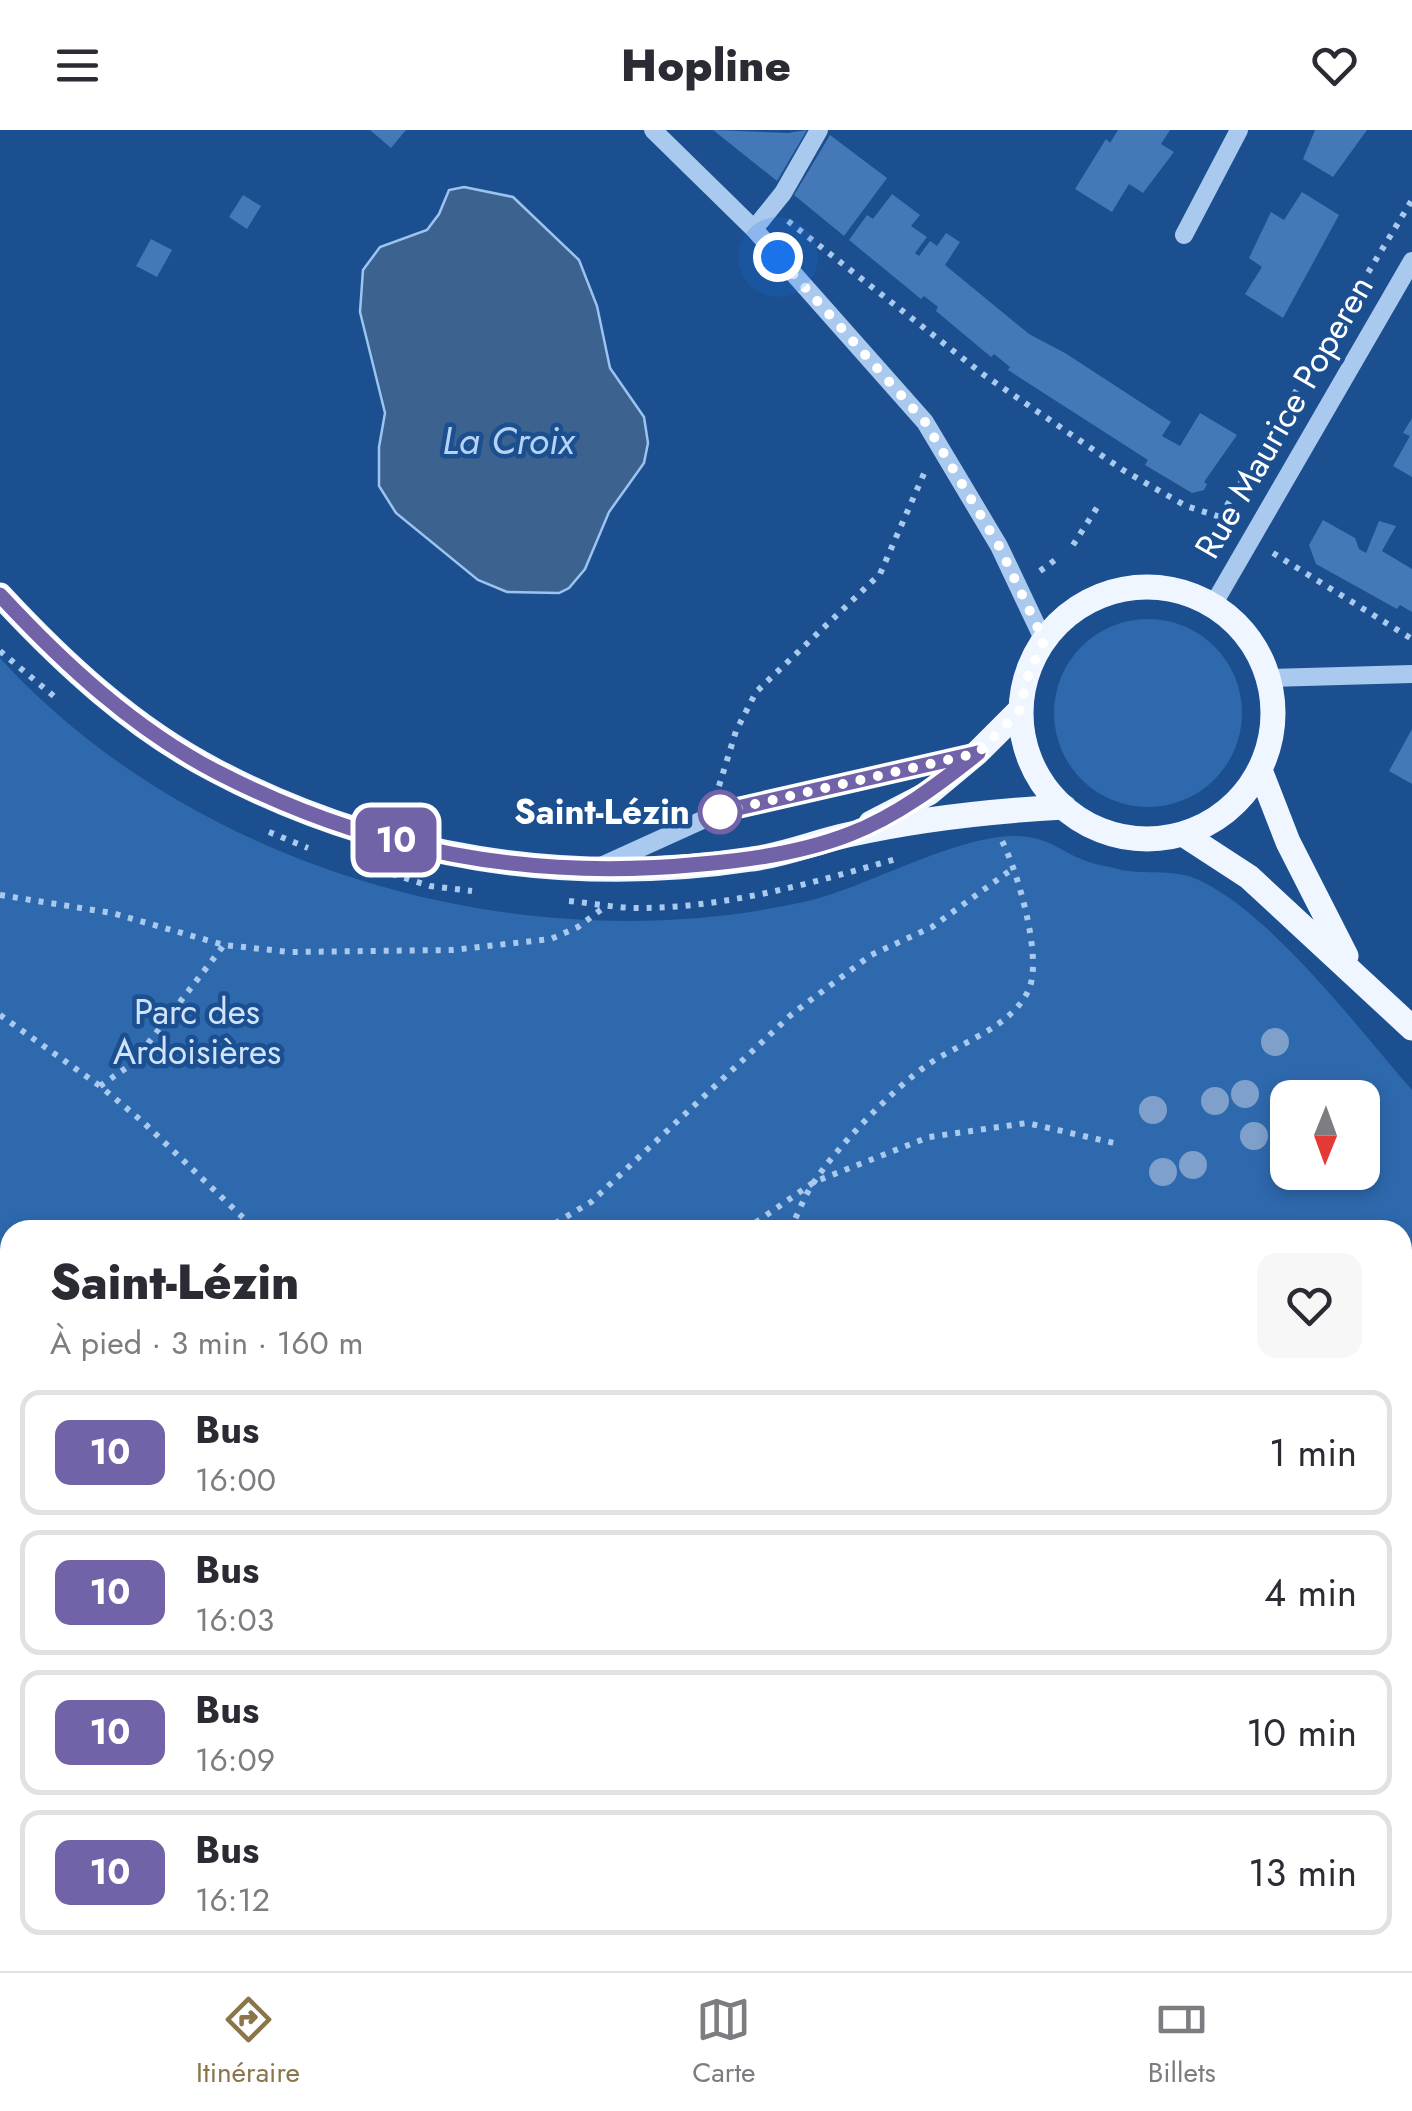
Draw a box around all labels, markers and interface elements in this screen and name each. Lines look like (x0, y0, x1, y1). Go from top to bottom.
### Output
text: Hopline (621, 33, 791, 98)
icon: menu (50, 38, 105, 93)
icon: heart (1307, 38, 1362, 93)
your location (753, 232, 803, 282)
street label: Rue Maurice Poperen (1182, 266, 1386, 568)
water label: La Croix (442, 413, 576, 468)
place label: Saint-Lézin (514, 787, 690, 837)
marker: Saint-Lézin (699, 791, 741, 833)
line badge: 10 (351, 808, 441, 872)
text: 10 (376, 815, 417, 865)
park label: Parc des Ardoisières (113, 987, 281, 1077)
north arrow (1270, 1080, 1380, 1190)
map controls (1270, 1080, 1380, 1190)
text: Saint-Lézin (50, 1248, 299, 1317)
button: heart (1257, 1253, 1362, 1358)
text: À pied · 3 min · 160 m (50, 1320, 363, 1366)
text: Bus (195, 1402, 259, 1457)
text: 1 min (1269, 1425, 1357, 1480)
text: 10 (90, 1427, 131, 1477)
text: 16:00 (195, 1457, 276, 1503)
text: Bus (195, 1542, 259, 1597)
text: 4 min (1264, 1565, 1357, 1620)
text: 10 (90, 1567, 131, 1617)
text: 16:03 (195, 1597, 274, 1643)
text: Bus (195, 1682, 259, 1737)
text: 10 min (1246, 1705, 1357, 1760)
text: 10 (90, 1707, 131, 1757)
text: 16:09 (195, 1737, 275, 1783)
text: Bus (195, 1822, 259, 1877)
text: 13 min (1248, 1845, 1357, 1900)
text: 10 (90, 1847, 131, 1897)
text: 16:12 (195, 1877, 270, 1923)
tab: Itinéraire (196, 1992, 300, 2093)
tab: Carte (692, 1992, 756, 2093)
tab: Billets (1148, 1992, 1216, 2093)

